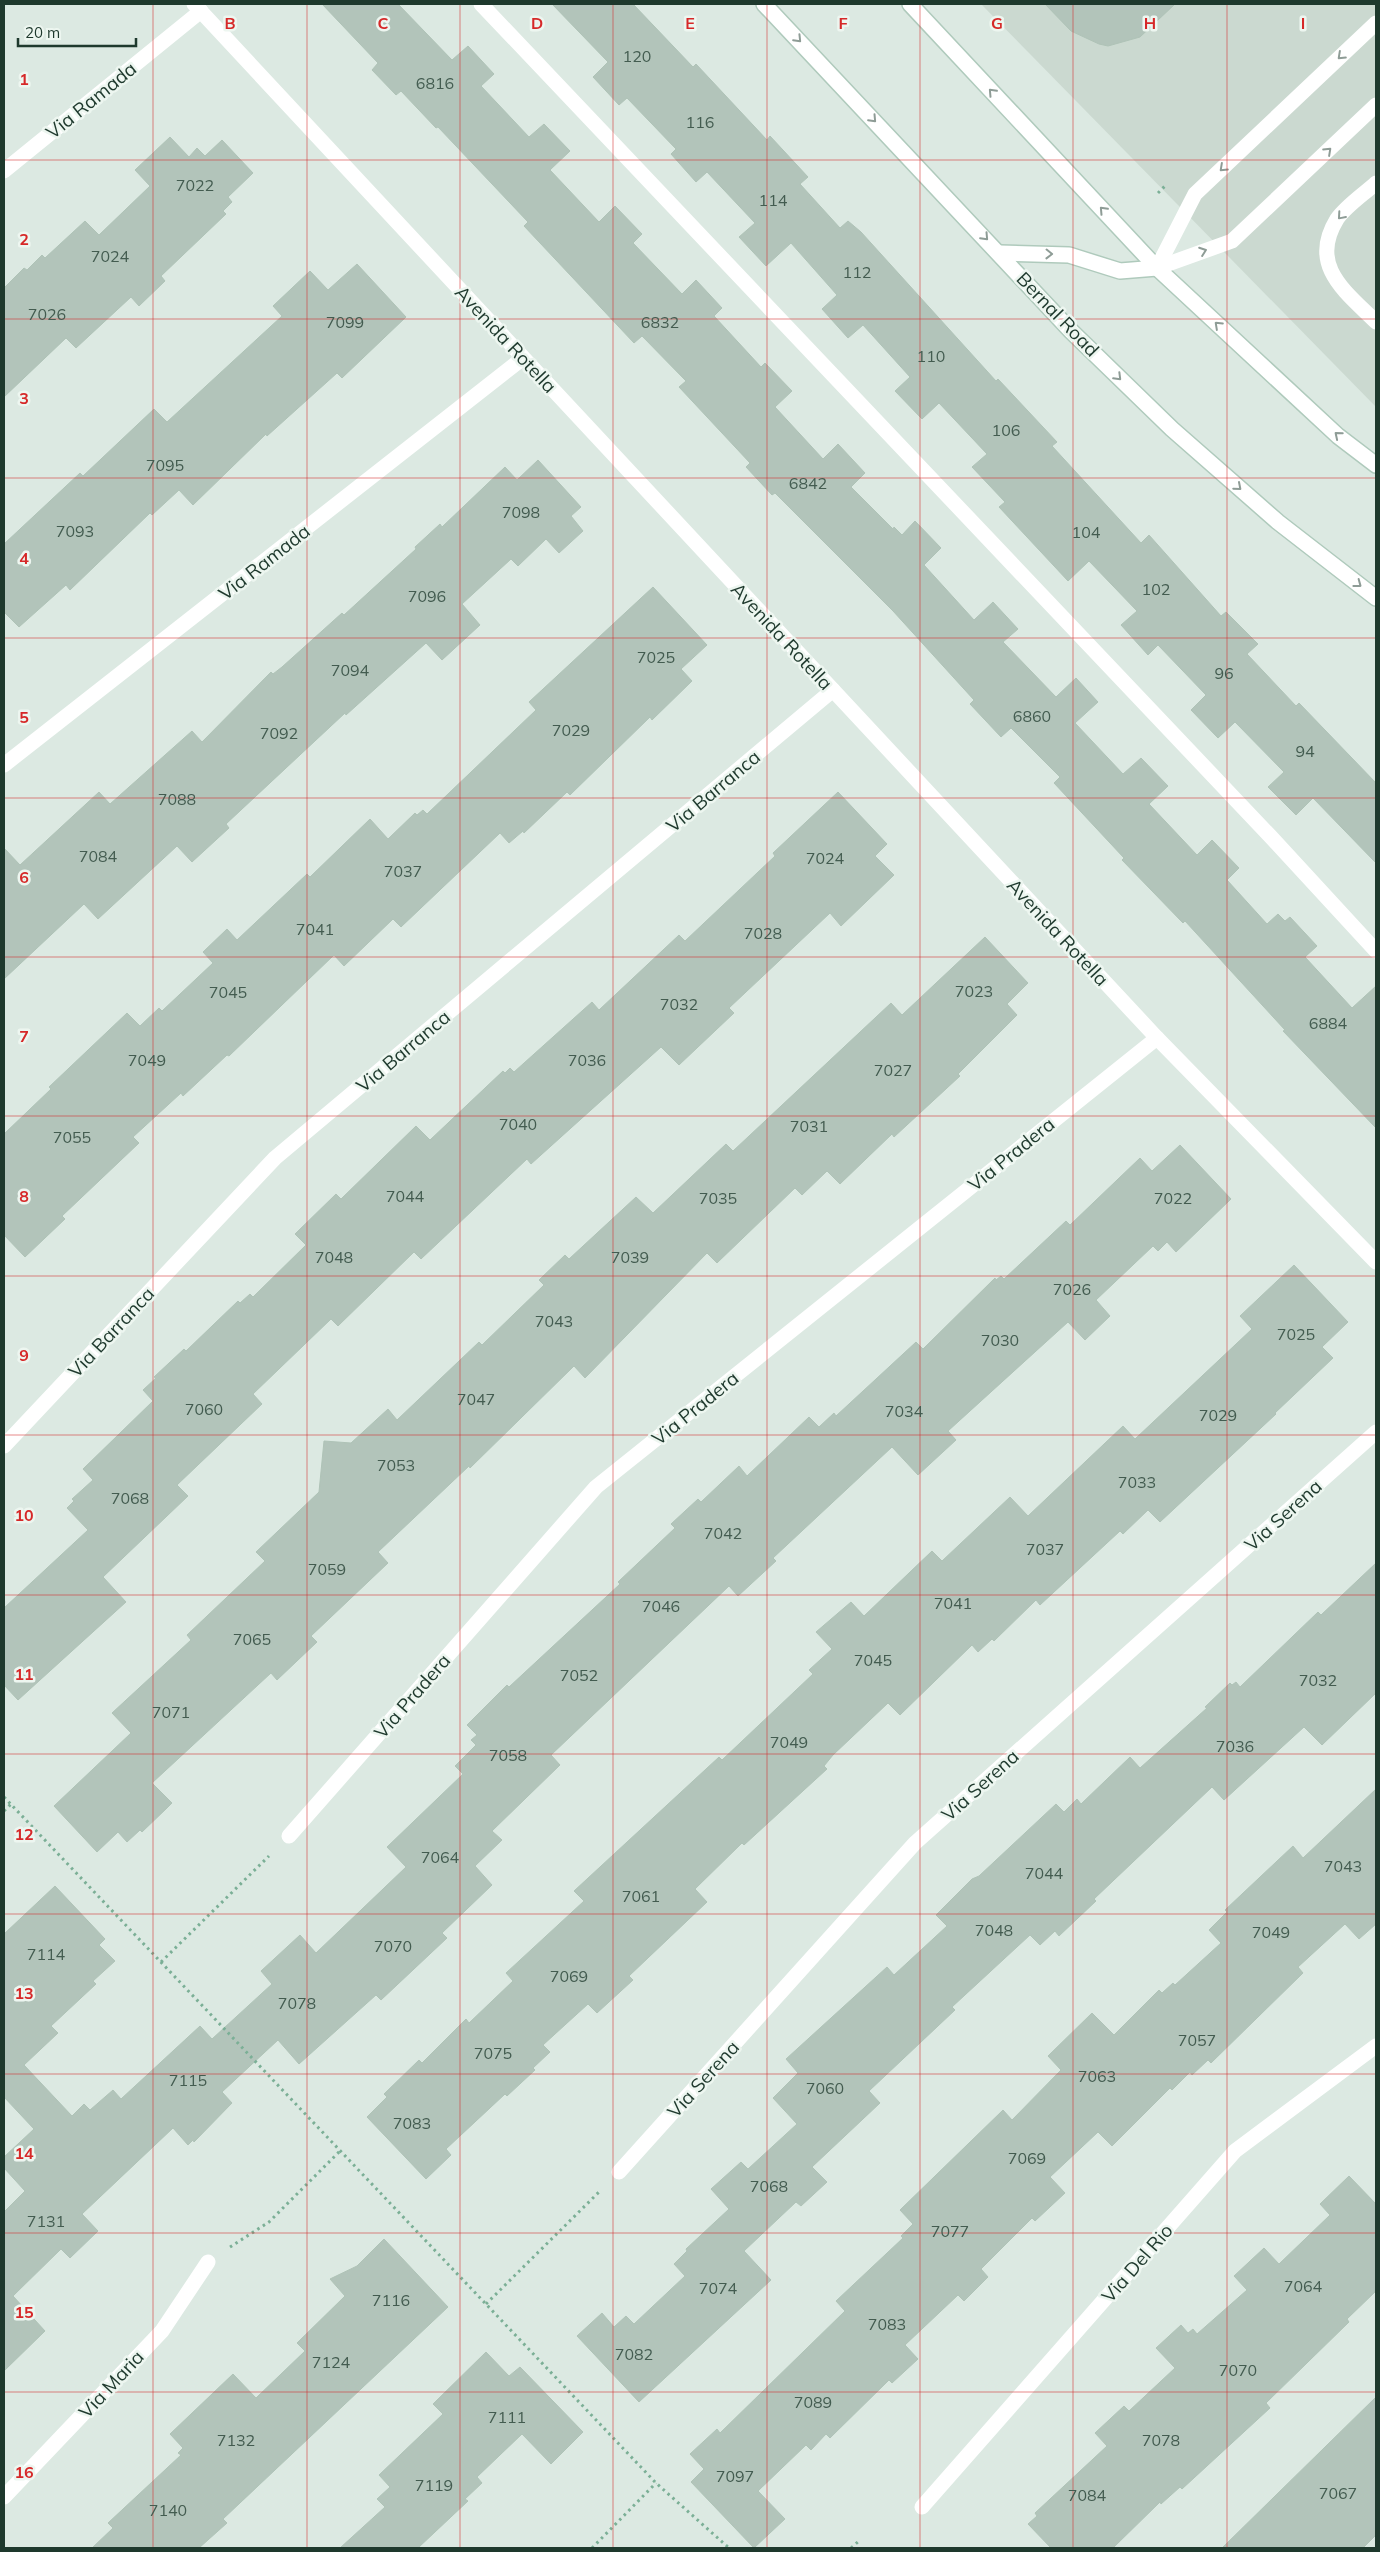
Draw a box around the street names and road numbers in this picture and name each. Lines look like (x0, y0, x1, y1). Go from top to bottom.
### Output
street label: Via Ramada (41, 56, 141, 144)
street label: Bernal Road (1012, 267, 1104, 361)
street label: Avenida Rotella (450, 280, 562, 398)
street label: Via Ramada (213, 519, 315, 605)
street label: Avenida Rotella (726, 577, 838, 695)
street label: Via Barranca (661, 745, 765, 837)
street label: Avenida Rotella (1002, 873, 1114, 991)
street label: Via Barranca (351, 1005, 455, 1097)
street label: Via Pradera (963, 1112, 1059, 1196)
street label: Via Barranca (63, 1282, 159, 1382)
street label: Via Pradera (647, 1366, 743, 1450)
street label: Via Serena (1239, 1474, 1327, 1556)
street label: Via Pradera (369, 1649, 455, 1743)
street label: Via Serena (936, 1744, 1024, 1826)
street label: Via Serena (662, 2035, 744, 2123)
street label: Via Del Rio (1096, 2219, 1178, 2307)
street label: Via Maria (73, 2345, 149, 2423)

